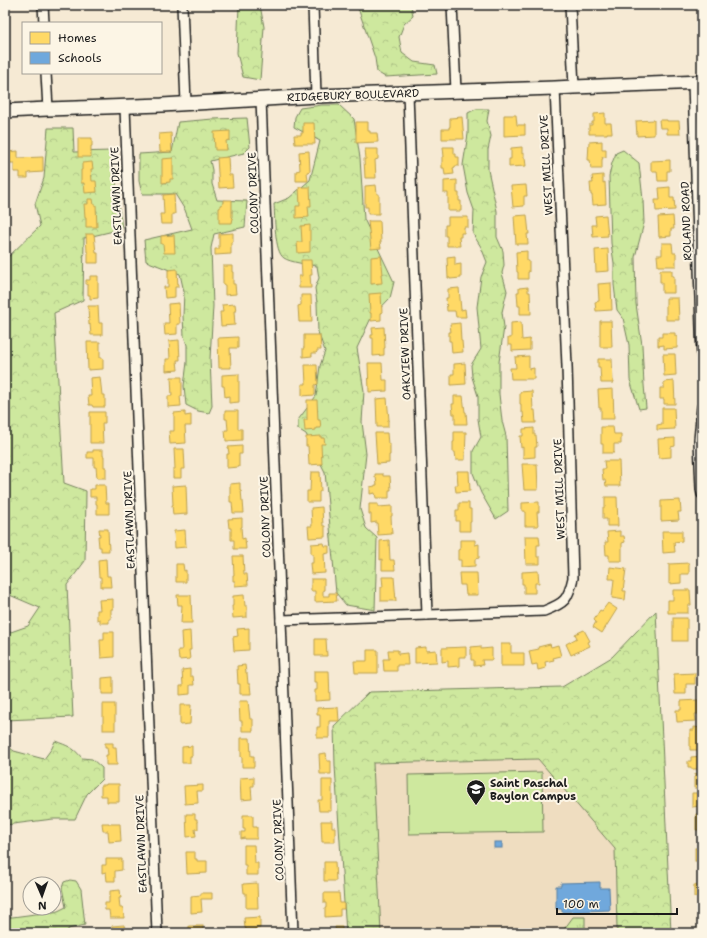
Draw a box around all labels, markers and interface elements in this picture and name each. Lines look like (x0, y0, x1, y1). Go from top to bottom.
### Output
legend (22, 22, 162, 74)
text: Homes (58, 30, 97, 46)
text: Schools (58, 50, 102, 66)
street label: RIDGEBURY BOULEVARD (287, 86, 419, 105)
street label: WEST MILL DRIVE (536, 114, 557, 216)
street label: EASTLAWN DRIVE (107, 146, 126, 245)
street label: COLONY DRIVE (245, 152, 262, 234)
street label: ROLAND ROAD (678, 181, 695, 261)
street label: OAKVIEW DRIVE (396, 307, 415, 400)
street label: WEST MILL DRIVE (550, 438, 569, 540)
street label: EASTLAWN DRIVE (120, 470, 139, 569)
street label: COLONY DRIVE (257, 476, 274, 558)
place label: Saint Paschal Baylon Campus (490, 776, 576, 804)
school or university icon: Saint Paschal Baylon Campus (465, 778, 487, 806)
street label: EASTLAWN DRIVE (132, 794, 151, 893)
street label: COLONY DRIVE (270, 799, 287, 881)
north arrow (22, 876, 62, 916)
scale bar (557, 890, 677, 916)
text: 100 m (563, 896, 599, 912)
text: N (37, 898, 47, 913)

